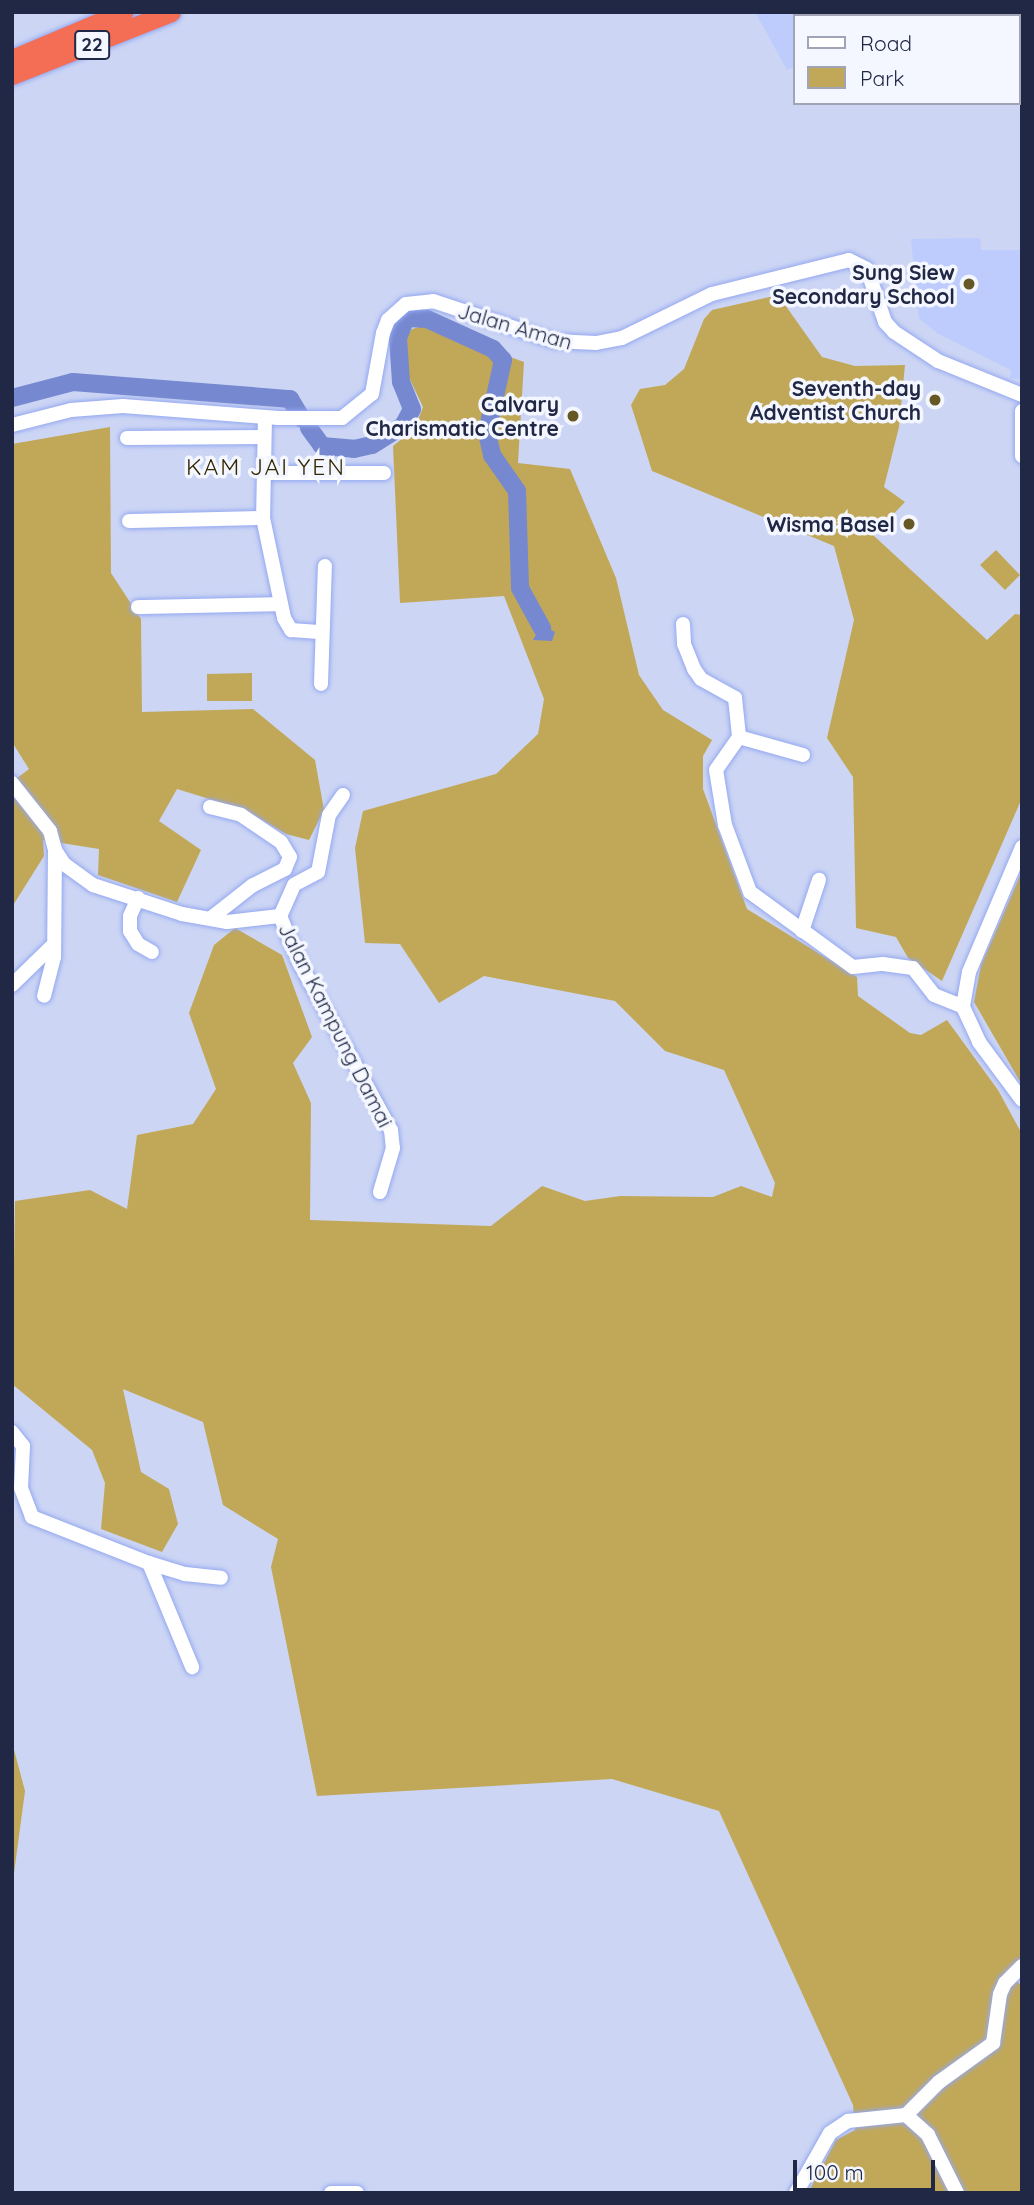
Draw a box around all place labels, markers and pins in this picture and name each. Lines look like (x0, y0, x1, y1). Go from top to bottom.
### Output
place label: Sung Siew Secondary School (772, 259, 955, 309)
marker: Sung Siew Secondary School (961, 276, 977, 292)
place label: Seventh-day Adventist Church (750, 375, 921, 425)
place label: Calvary Charismatic Centre (366, 391, 559, 441)
marker: Seventh-day Adventist Church (927, 392, 943, 408)
marker: Calvary Charismatic Centre (565, 408, 581, 424)
place label: Wisma Basel (767, 511, 895, 537)
marker: Wisma Basel (901, 516, 917, 532)

